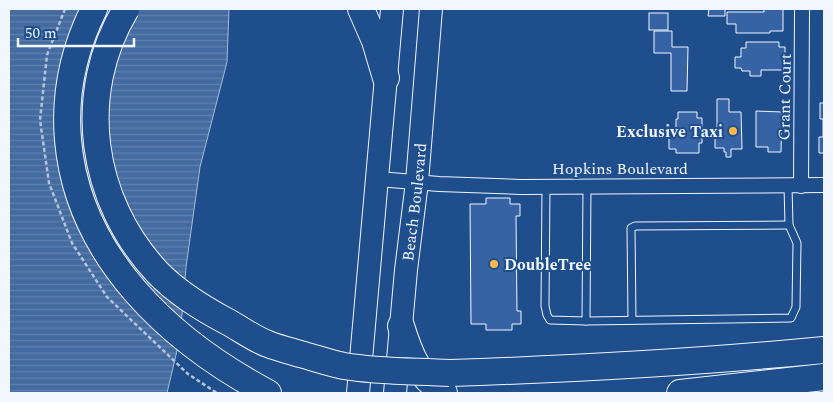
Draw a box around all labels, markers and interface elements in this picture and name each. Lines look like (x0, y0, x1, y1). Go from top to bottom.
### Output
scale bar (18, 15, 134, 47)
text: 50 m (25, 22, 57, 45)
street label: Grant Court (772, 53, 798, 141)
place label: Exclusive Taxi (616, 120, 723, 144)
marker: Exclusive Taxi (727, 125, 739, 137)
street label: Beach Boulevard (396, 142, 433, 263)
street label: Hopkins Boulevard (552, 157, 688, 181)
place label: DoubleTree (504, 253, 591, 277)
marker: DoubleTree (488, 258, 500, 270)

